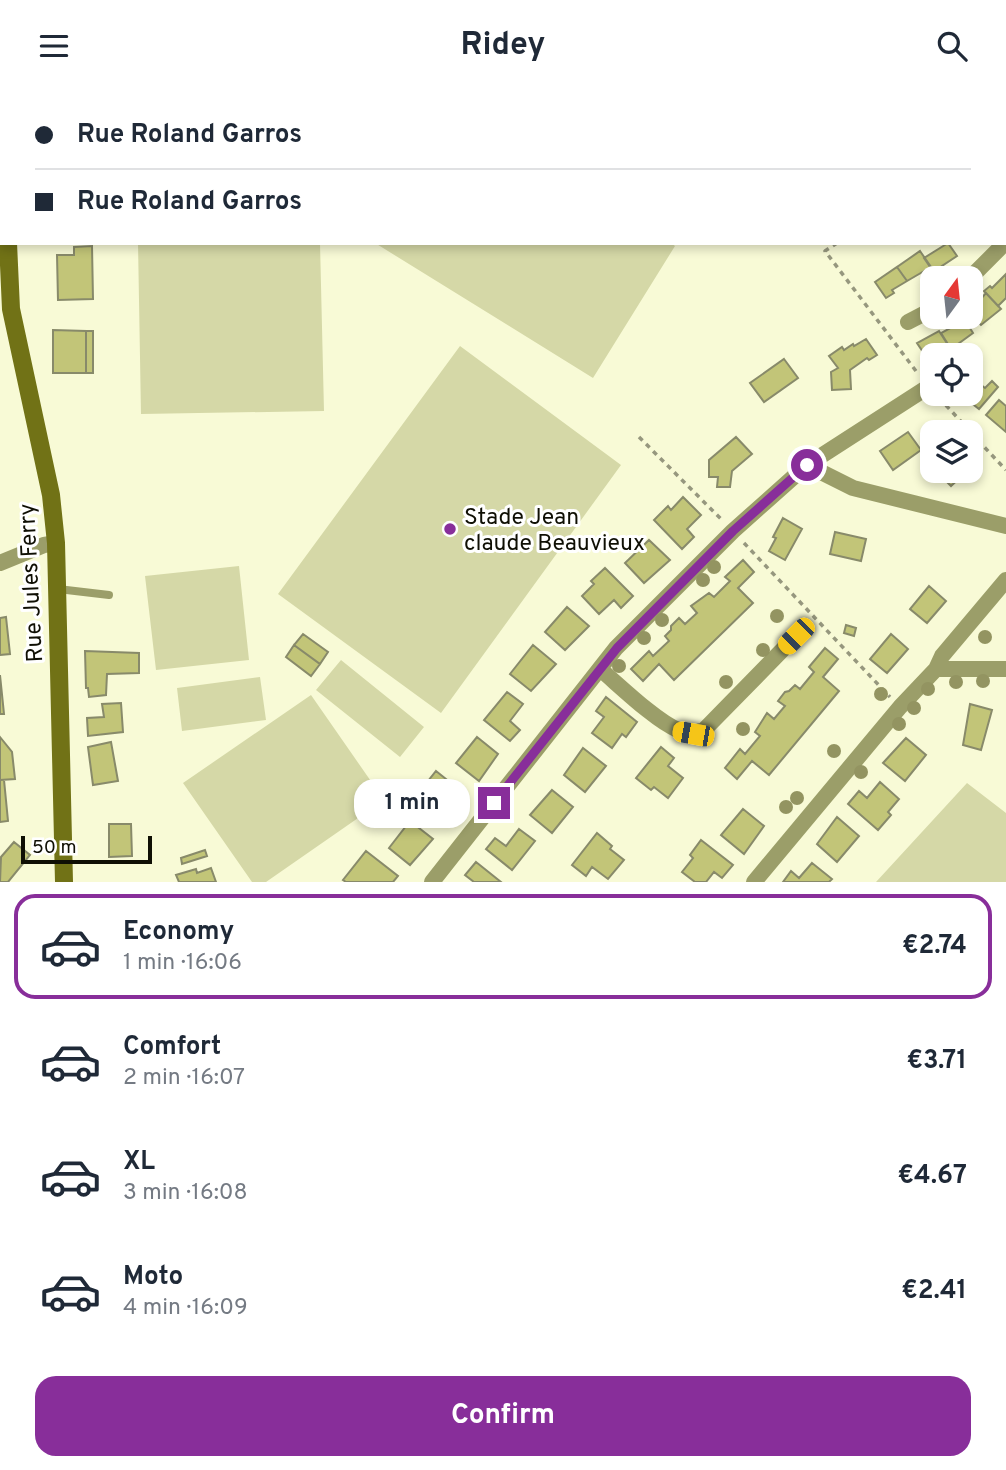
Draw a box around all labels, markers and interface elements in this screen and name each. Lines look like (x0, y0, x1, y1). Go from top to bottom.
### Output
text: Ridey (461, 26, 545, 66)
icon: menu (35, 27, 73, 65)
icon: search (933, 27, 971, 65)
text: Rue Roland Garros (77, 119, 302, 152)
text: Rue Roland Garros (77, 186, 302, 219)
north arrow (920, 266, 984, 329)
map controls (920, 266, 983, 483)
button: locate (920, 343, 983, 406)
button: layers (920, 420, 983, 483)
route start (791, 449, 823, 481)
street label: Rue Jules Ferry (14, 503, 51, 663)
place label: Stade Jean claude Beauvieux (464, 504, 645, 559)
marker: Stade Jean claude Beauvieux (442, 521, 458, 537)
car (774, 614, 819, 658)
car (671, 720, 716, 748)
callout: 1 min (354, 779, 470, 827)
route end (478, 787, 510, 819)
text: 1 min (384, 789, 440, 818)
scale bar (21, 833, 152, 865)
text: 50 m (32, 836, 77, 860)
icon: car (39, 915, 102, 978)
text: Economy (123, 916, 234, 949)
text: €2.74 (902, 930, 967, 963)
text: 1 min · 16:06 (123, 949, 242, 978)
icon: car (39, 1030, 102, 1093)
text: Comfort (123, 1031, 221, 1064)
text: €3.71 (907, 1045, 967, 1078)
text: 2 min · 16:07 (123, 1064, 245, 1093)
icon: car (39, 1145, 102, 1208)
text: XL (123, 1146, 155, 1179)
text: €4.67 (898, 1160, 967, 1193)
text: 3 min · 16:08 (123, 1179, 248, 1208)
icon: car (39, 1260, 102, 1323)
text: Moto (123, 1261, 183, 1294)
text: €2.41 (901, 1275, 967, 1308)
text: 4 min · 16:09 (123, 1294, 248, 1323)
button: Confirm (35, 1376, 971, 1456)

